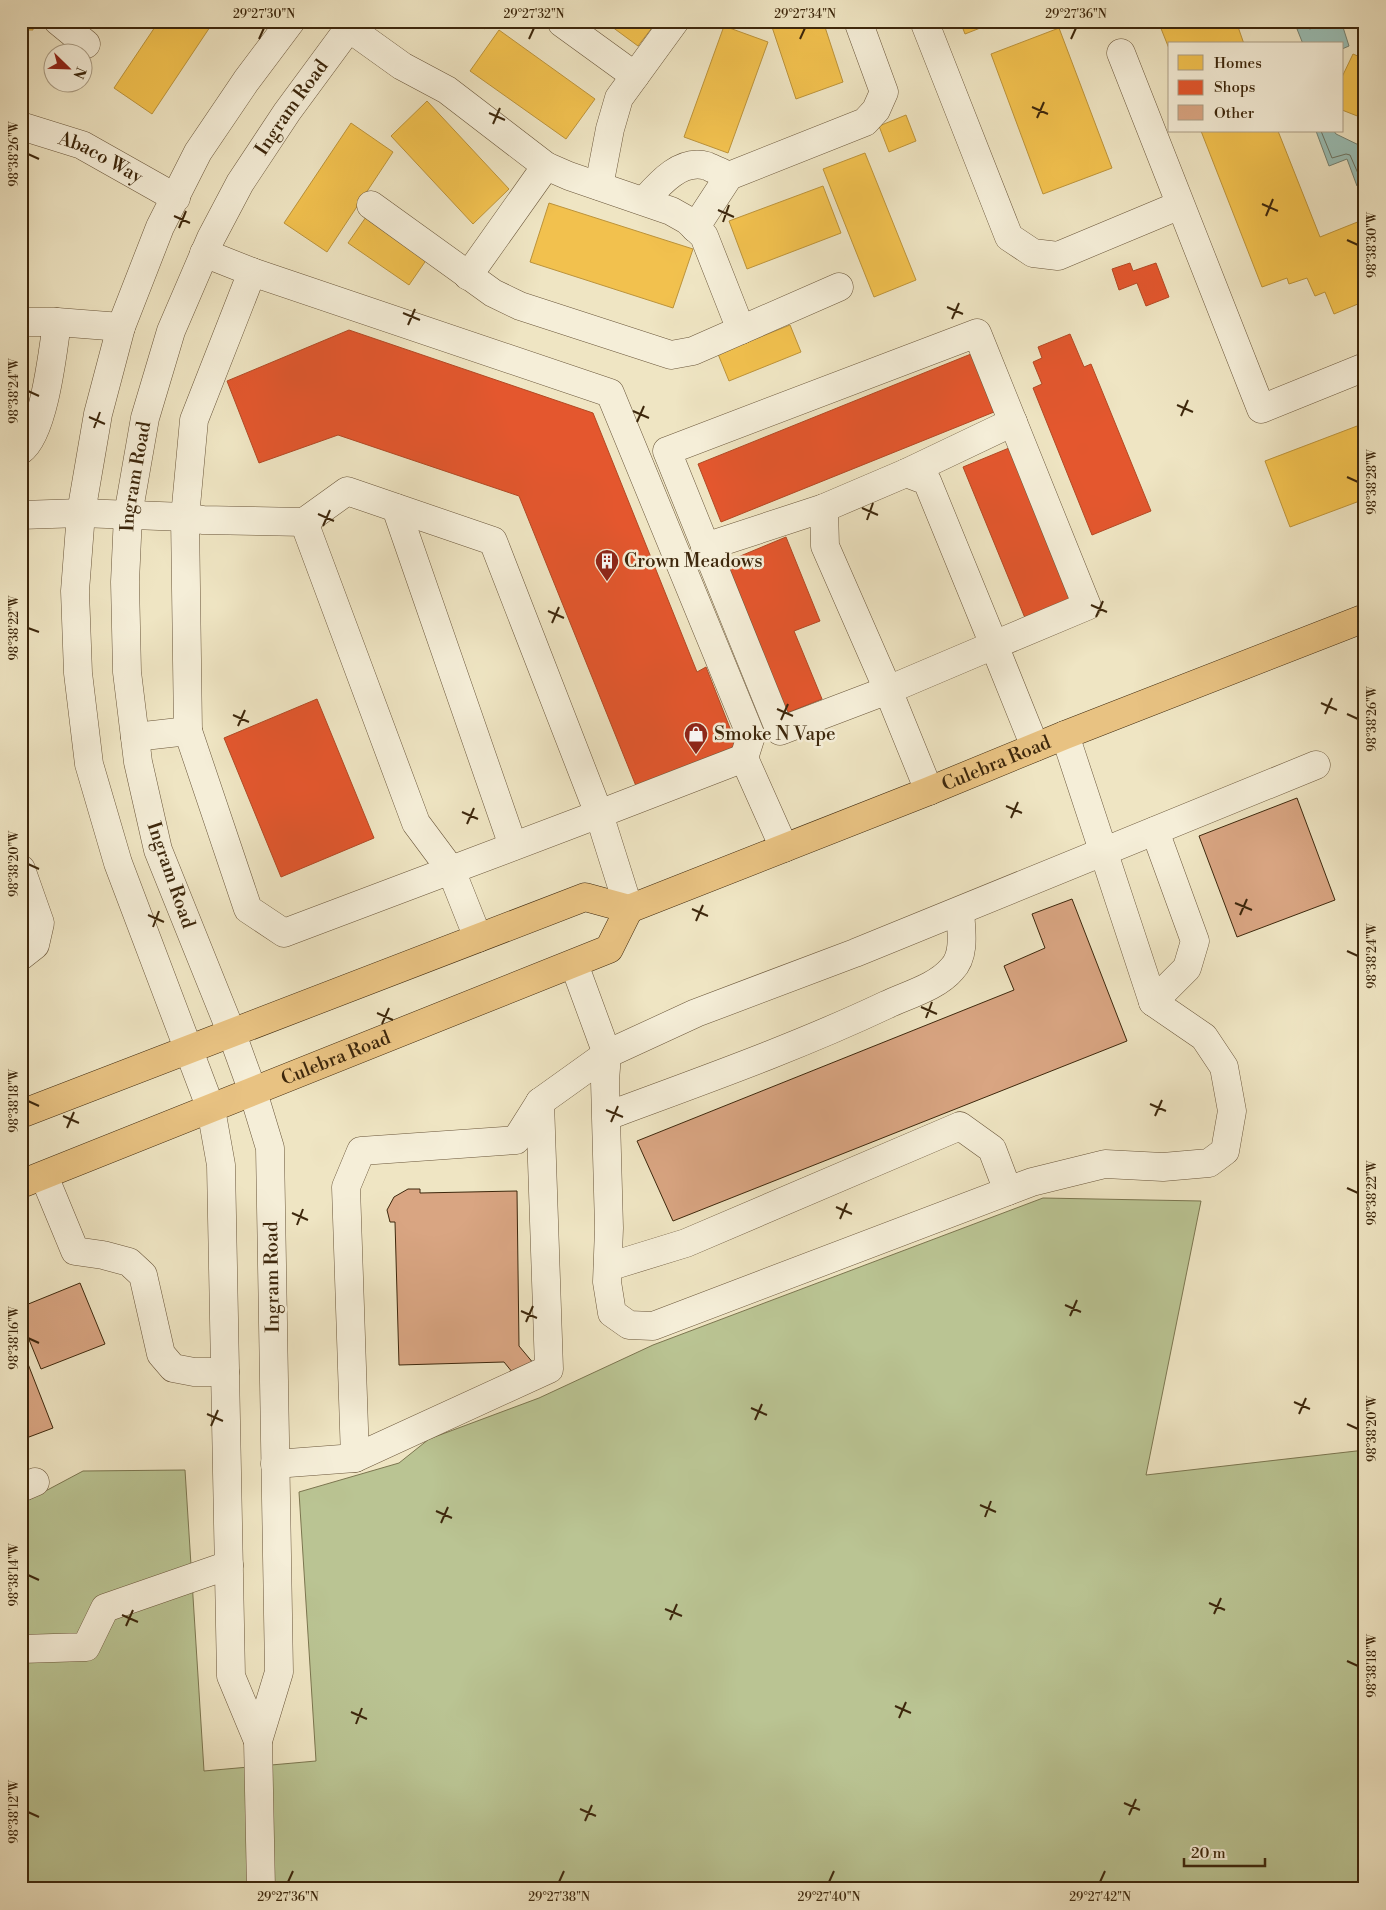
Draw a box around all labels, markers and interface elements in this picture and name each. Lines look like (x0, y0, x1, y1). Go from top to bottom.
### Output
text: 29°27'30"N (233, 7, 295, 22)
text: 29°27'32"N (503, 7, 565, 22)
text: 29°27'34"N (774, 7, 836, 22)
text: 29°27'36"N (1045, 7, 1107, 22)
north arrow (42, 42, 92, 92)
legend (1168, 42, 1344, 132)
text: Homes (1214, 54, 1262, 73)
street label: Ingram Road (250, 55, 334, 160)
text: N (69, 64, 89, 81)
text: Shops (1214, 78, 1255, 97)
text: Other (1214, 104, 1255, 123)
text: 98°38'26"W (7, 120, 22, 187)
street label: Abaco Way (55, 126, 148, 189)
text: 98°38'30"W (1365, 211, 1380, 278)
text: 98°38'24"W (7, 357, 22, 424)
street label: Ingram Road (115, 419, 156, 532)
text: 98°38'28"W (1365, 448, 1380, 515)
building icon: Crown Meadows (594, 548, 620, 582)
place label: Crown Meadows (624, 549, 763, 573)
text: 98°38'22"W (7, 594, 22, 660)
text: 98°38'26"W (1365, 685, 1380, 752)
shop icon: Smoke N Vape (683, 721, 709, 755)
place label: Smoke N Vape (714, 722, 836, 746)
street label: Culebra Road (938, 730, 1055, 796)
street label: Ingram Road (142, 819, 201, 932)
text: 98°38'20"W (7, 830, 22, 897)
text: 98°38'24"W (1365, 922, 1380, 989)
street label: Culebra Road (278, 1025, 394, 1091)
text: 98°38'18"W (7, 1068, 22, 1133)
text: 98°38'22"W (1365, 1159, 1380, 1225)
street label: Ingram Road (259, 1221, 285, 1333)
text: 98°38'16"W (7, 1305, 22, 1370)
text: 98°38'20"W (1365, 1395, 1380, 1462)
text: 98°38'14"W (7, 1542, 22, 1607)
text: 98°38'18"W (1365, 1633, 1380, 1698)
text: 98°38'12"W (7, 1779, 22, 1844)
scale bar (1184, 1835, 1265, 1867)
text: 20 m (1191, 1844, 1226, 1863)
text: 29°27'36"N (257, 1890, 319, 1905)
text: 29°27'38"N (528, 1890, 590, 1905)
text: 29°27'40"N (798, 1890, 860, 1905)
text: 29°27'42"N (1069, 1890, 1131, 1905)

